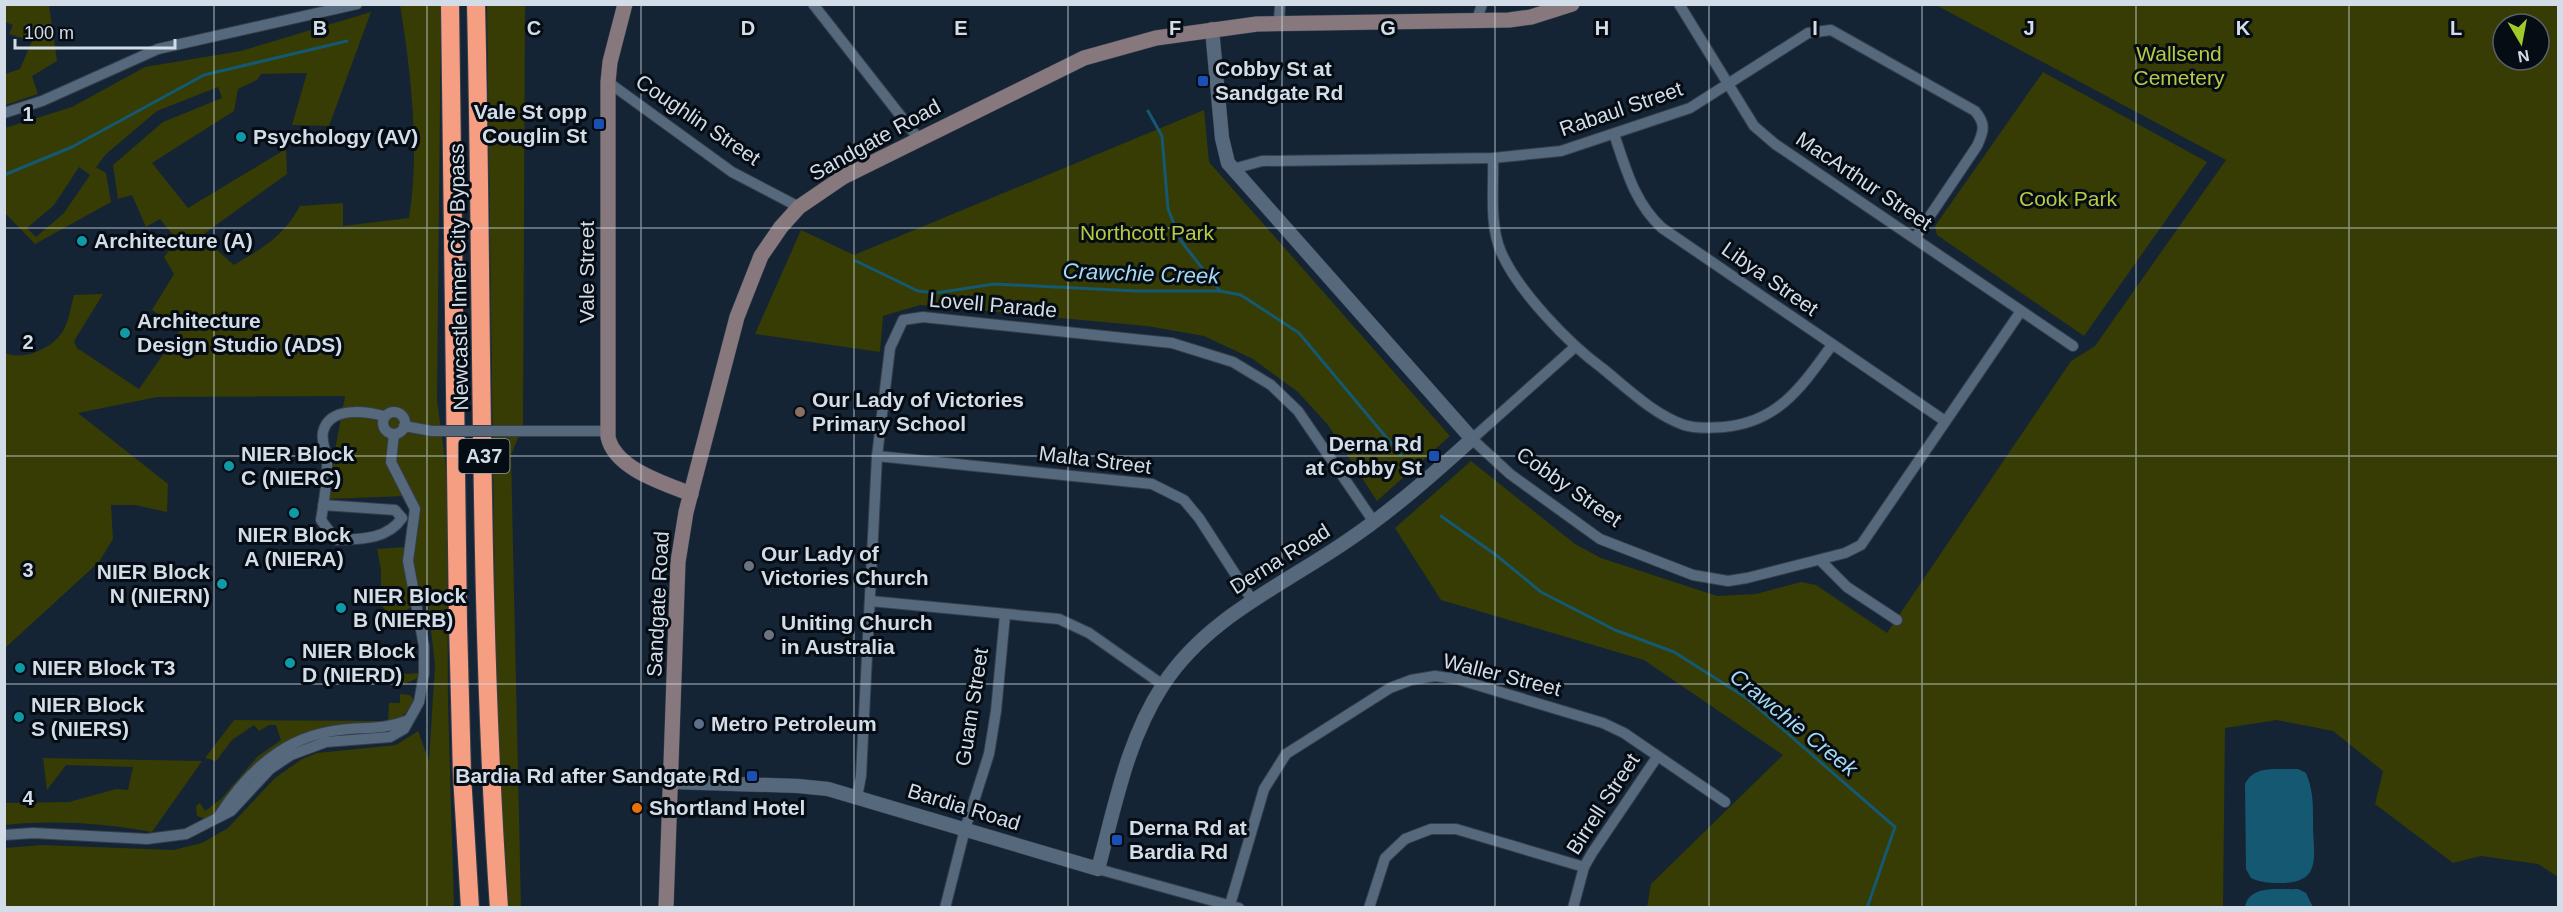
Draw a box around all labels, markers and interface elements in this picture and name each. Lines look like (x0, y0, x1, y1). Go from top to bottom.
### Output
scale bar (15, 12, 176, 50)
north arrow (2491, 12, 2551, 72)
text: B (313, 17, 327, 39)
text: C (527, 17, 541, 39)
text: D (741, 17, 755, 39)
text: E (954, 17, 968, 39)
text: F (1169, 17, 1181, 39)
text: G (1380, 17, 1396, 39)
text: H (1595, 17, 1609, 39)
text: I (1812, 17, 1818, 39)
text: J (2023, 17, 2035, 39)
text: K (2236, 17, 2251, 39)
text: L (2450, 17, 2462, 39)
text: 100 m (24, 23, 74, 43)
park label: Wallsend Cemetery (2133, 42, 2225, 89)
text: N (2516, 47, 2531, 66)
place label: Cobby St at Sandgate Rd (1215, 57, 1343, 104)
street label: Coughlin Street (632, 70, 765, 170)
marker: Cobby St at Sandgate Rd (1196, 74, 1210, 88)
street label: Rabaul Street (1556, 77, 1685, 140)
street label: Sandgate Road (805, 94, 944, 185)
place label: Vale St opp Couglin St (474, 100, 587, 147)
text: 1 (22, 103, 34, 125)
marker: Vale St opp Couglin St (592, 117, 606, 131)
place label: Psychology (AV) (253, 125, 418, 148)
street label: MacArthur Street (1792, 127, 1937, 235)
marker: Psychology (AV) (234, 130, 248, 144)
street label: Newcastle Inner City Bypass (445, 143, 472, 411)
park label: Cook Park (2019, 187, 2118, 210)
street label: Vale Street (575, 221, 598, 323)
park label: Northcott Park (1080, 221, 1215, 244)
place label: Architecture (A) (94, 229, 253, 252)
marker: Architecture (A) (75, 234, 89, 248)
street label: Libya Street (1718, 237, 1823, 320)
water label: Crawchie Creek (1062, 258, 1221, 289)
street label: Lovell Parade (928, 287, 1058, 322)
place label: Architecture Design Studio (ADS) (137, 309, 342, 356)
marker: Architecture Design Studio (ADS) (118, 326, 132, 340)
text: 2 (22, 331, 34, 353)
place label: Our Lady of Victories Primary School (812, 388, 1024, 435)
marker: Our Lady of Victories Primary School (793, 405, 807, 419)
place label: Derna Rd at Cobby St (1305, 432, 1422, 479)
road number: A37 (458, 439, 510, 473)
street label: Malta Street (1037, 441, 1153, 478)
place label: NIER Block C (NIERC) (241, 442, 355, 489)
street label: Cobby Street (1512, 442, 1626, 531)
marker: Derna Rd at Cobby St (1427, 449, 1441, 463)
marker: NIER Block C (NIERC) (222, 459, 236, 473)
marker: NIER Block A (NIERA) (287, 506, 301, 520)
street label: Derna Road (1226, 519, 1334, 598)
place label: NIER Block A (NIERA) (237, 523, 351, 570)
street label: Sandgate Road (642, 530, 673, 677)
place label: Our Lady of Victories Church (761, 542, 929, 589)
text: 3 (22, 559, 34, 581)
marker: Our Lady of Victories Church (742, 559, 756, 573)
place label: NIER Block N (NIERN) (97, 560, 210, 607)
marker: NIER Block N (NIERN) (215, 577, 229, 591)
place label: NIER Block B (NIERB) (353, 584, 467, 631)
marker: NIER Block B (NIERB) (334, 601, 348, 615)
place label: Uniting Church in Australia (781, 611, 933, 658)
marker: Uniting Church in Australia (762, 628, 776, 642)
place label: NIER Block D (NIERD) (302, 639, 416, 686)
street label: Guam Street (951, 646, 992, 768)
street label: Waller Street (1441, 649, 1564, 700)
place label: NIER Block T3 (32, 656, 176, 679)
marker: NIER Block D (NIERD) (283, 656, 297, 670)
marker: NIER Block T3 (13, 661, 27, 675)
water label: Crawchie Creek (1725, 663, 1863, 782)
place label: NIER Block S (NIERS) (31, 693, 145, 740)
marker: NIER Block S (NIERS) (12, 710, 26, 724)
place label: Metro Petroleum (711, 712, 877, 735)
marker: Metro Petroleum (692, 717, 706, 731)
street label: Birrell Street (1561, 749, 1644, 858)
place label: Bardia Rd after Sandgate Rd (455, 764, 740, 787)
marker: Bardia Rd after Sandgate Rd (745, 769, 759, 783)
street label: Bardia Road (905, 778, 1023, 835)
text: 4 (22, 787, 34, 809)
place label: Shortland Hotel (649, 796, 805, 819)
marker: Shortland Hotel (630, 801, 644, 815)
place label: Derna Rd at Bardia Rd (1129, 816, 1247, 863)
marker: Derna Rd at Bardia Rd (1110, 833, 1124, 847)

